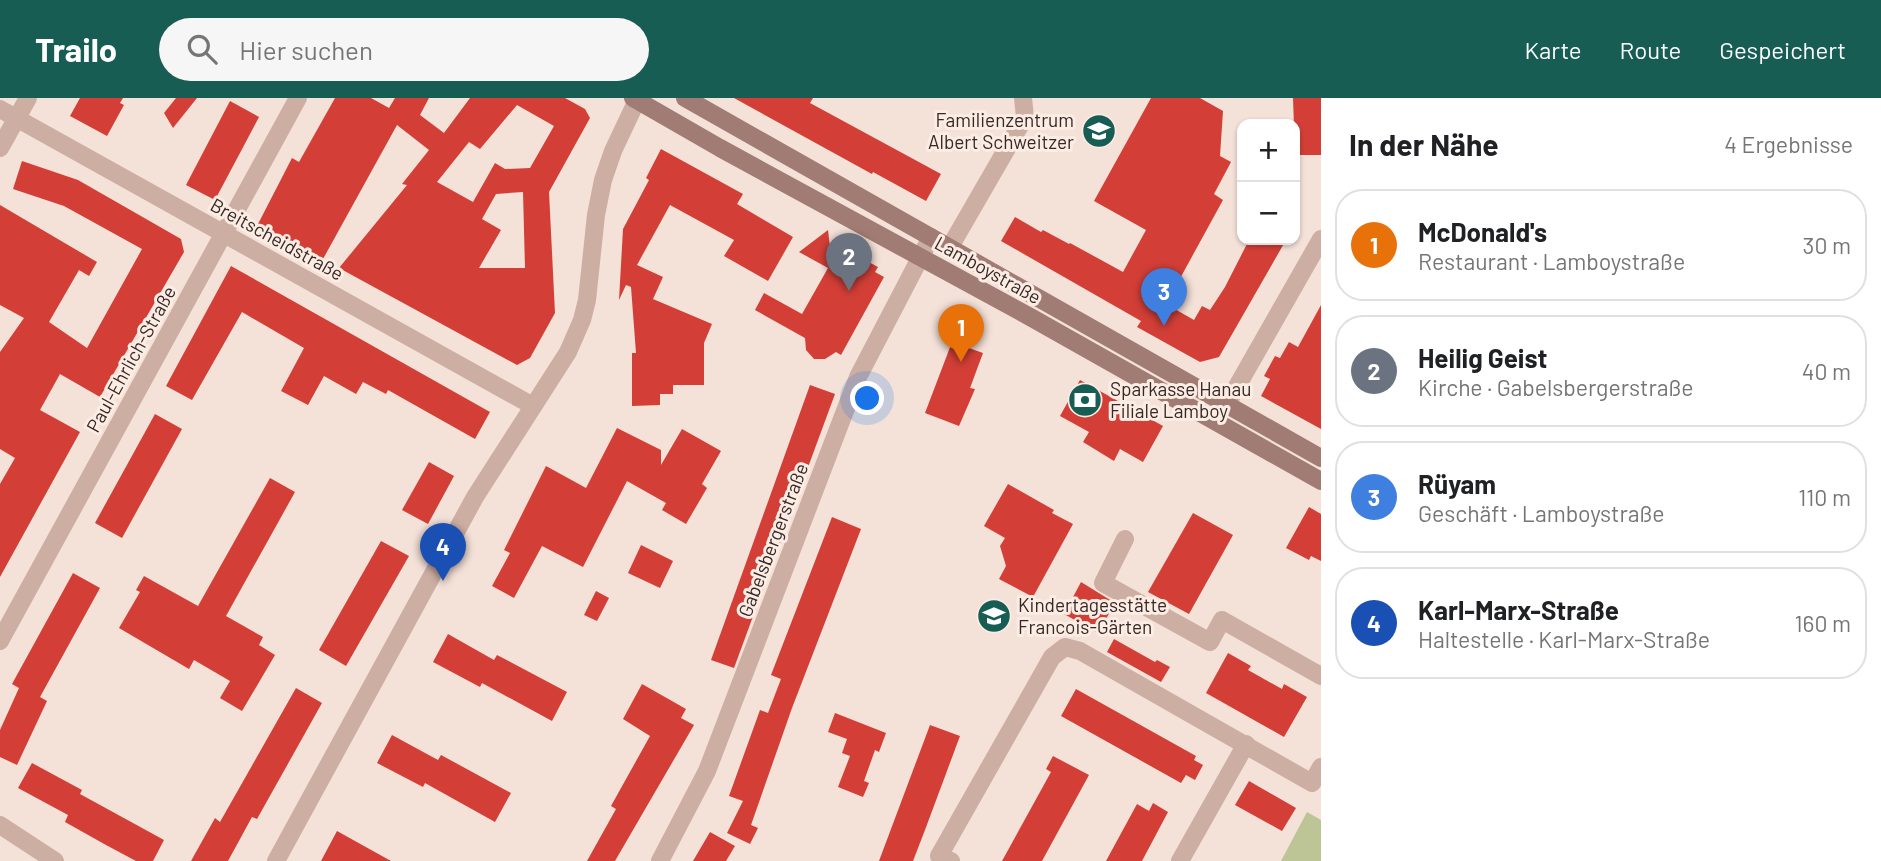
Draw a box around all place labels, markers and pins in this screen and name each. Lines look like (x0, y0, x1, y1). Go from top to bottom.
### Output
place label: Familienzentrum Albert Schweitzer (928, 108, 1074, 153)
school or university icon: Familienzentrum Albert Schweitzer (1080, 112, 1118, 150)
pin: 2 (826, 233, 872, 291)
pin: 3 (1141, 268, 1187, 326)
pin: 1 (938, 304, 984, 362)
place label: Sparkasse Hanau Filiale Lamboy (1110, 377, 1251, 422)
bank icon: Sparkasse Hanau Filiale Lamboy (1066, 381, 1104, 419)
pin: 4 (420, 523, 466, 581)
place label: Kindertagesstätte Francois-Gärten (1018, 593, 1167, 638)
school or university icon: Kindertagesstätte Francois-Gärten (975, 597, 1013, 635)

